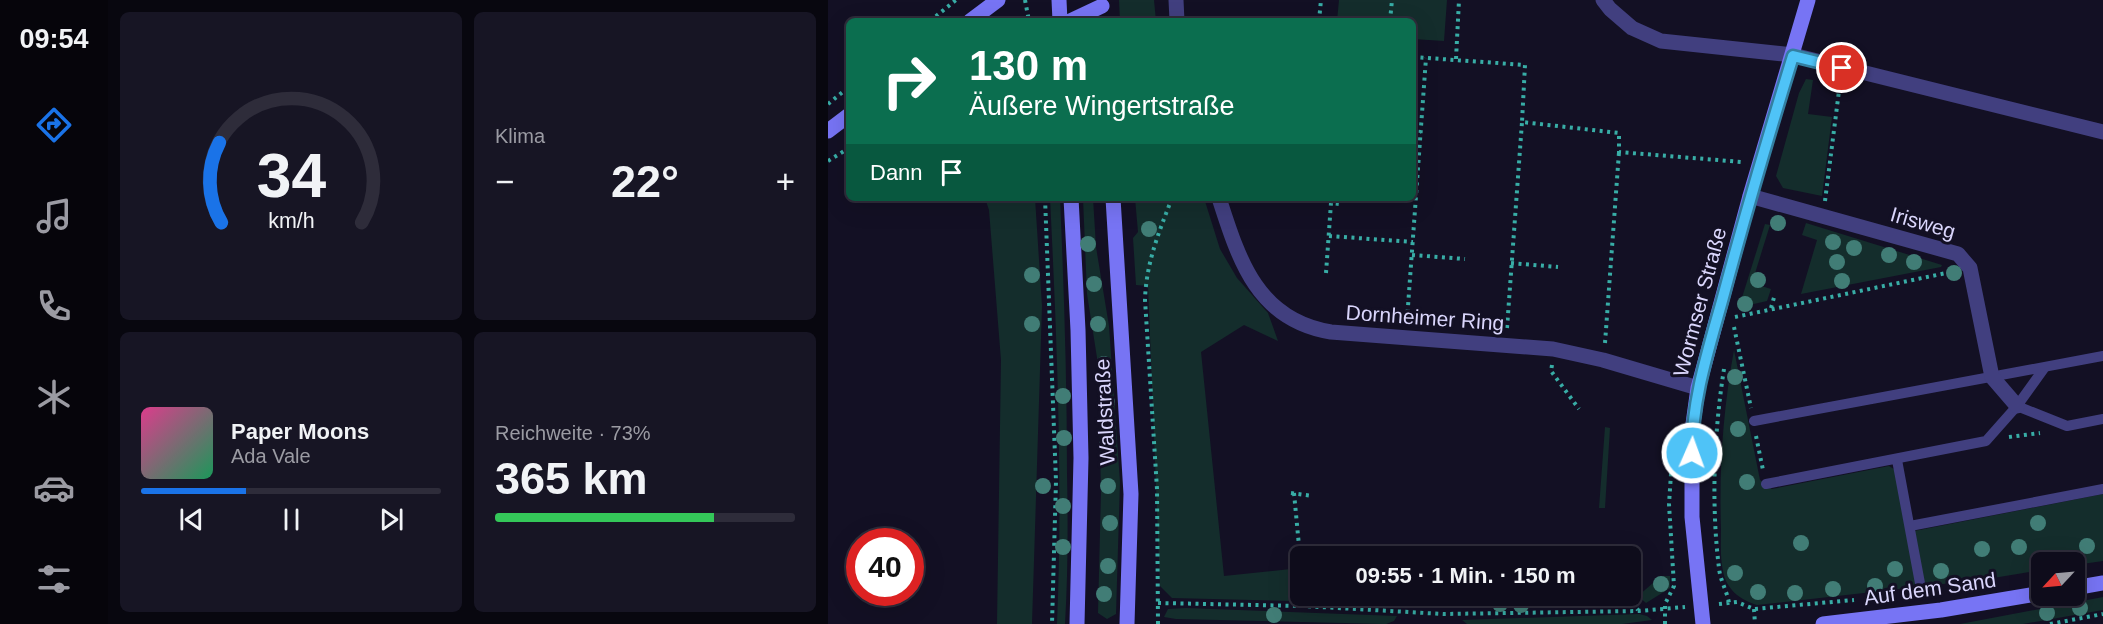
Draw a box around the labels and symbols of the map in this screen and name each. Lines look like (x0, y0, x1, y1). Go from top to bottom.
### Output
pin (1816, 42, 1867, 93)
street label: Irisweg (1888, 202, 1958, 243)
street label: Wormser Straße (1669, 225, 1731, 379)
street label: Dornheimer Ring (1345, 300, 1505, 335)
street label: Waldstraße (1090, 358, 1119, 466)
position arrow (1660, 421, 1724, 485)
speed limit sign: 40 (846, 528, 924, 606)
north arrow (2031, 552, 2085, 606)
street label: Auf dem Sand (1862, 568, 1997, 609)

